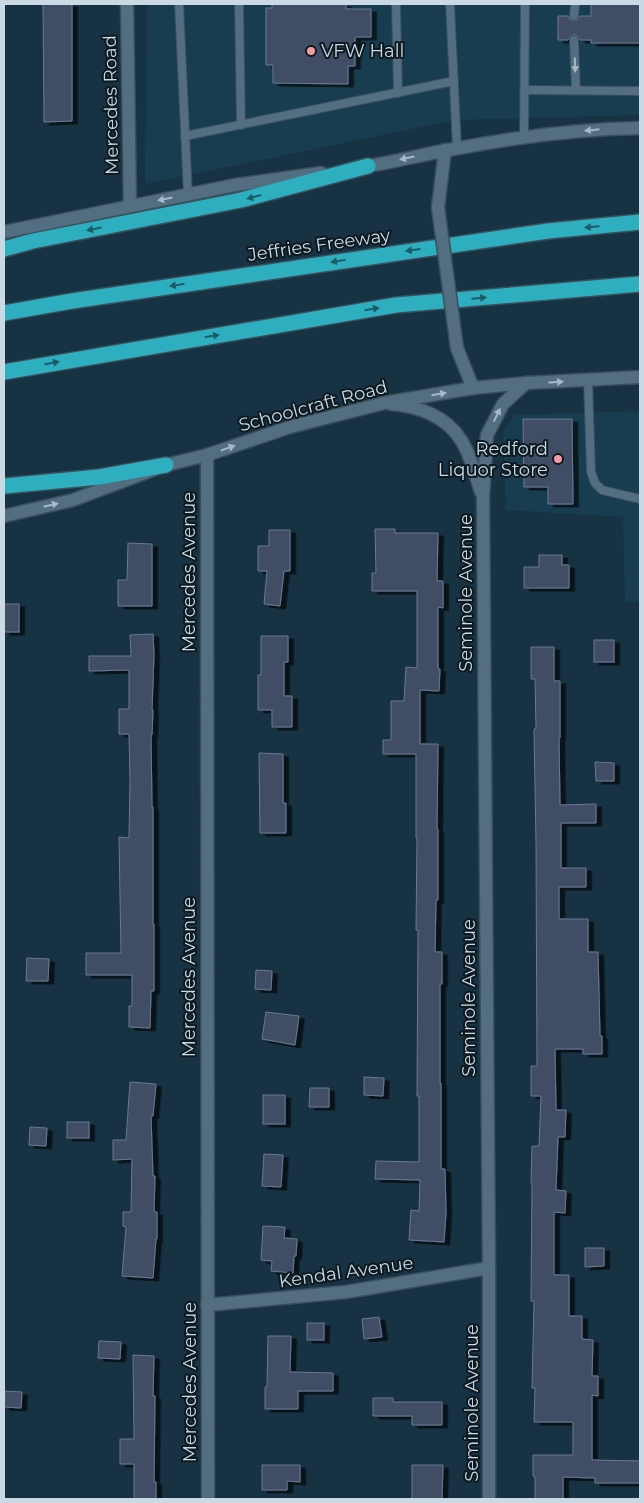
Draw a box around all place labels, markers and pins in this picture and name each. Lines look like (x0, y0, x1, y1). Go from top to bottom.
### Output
place label: VFW Hall (321, 40, 404, 62)
marker: VFW Hall (305, 45, 317, 57)
place label: Redford Liquor Store (438, 438, 548, 481)
marker: Redford Liquor Store (552, 453, 564, 465)

